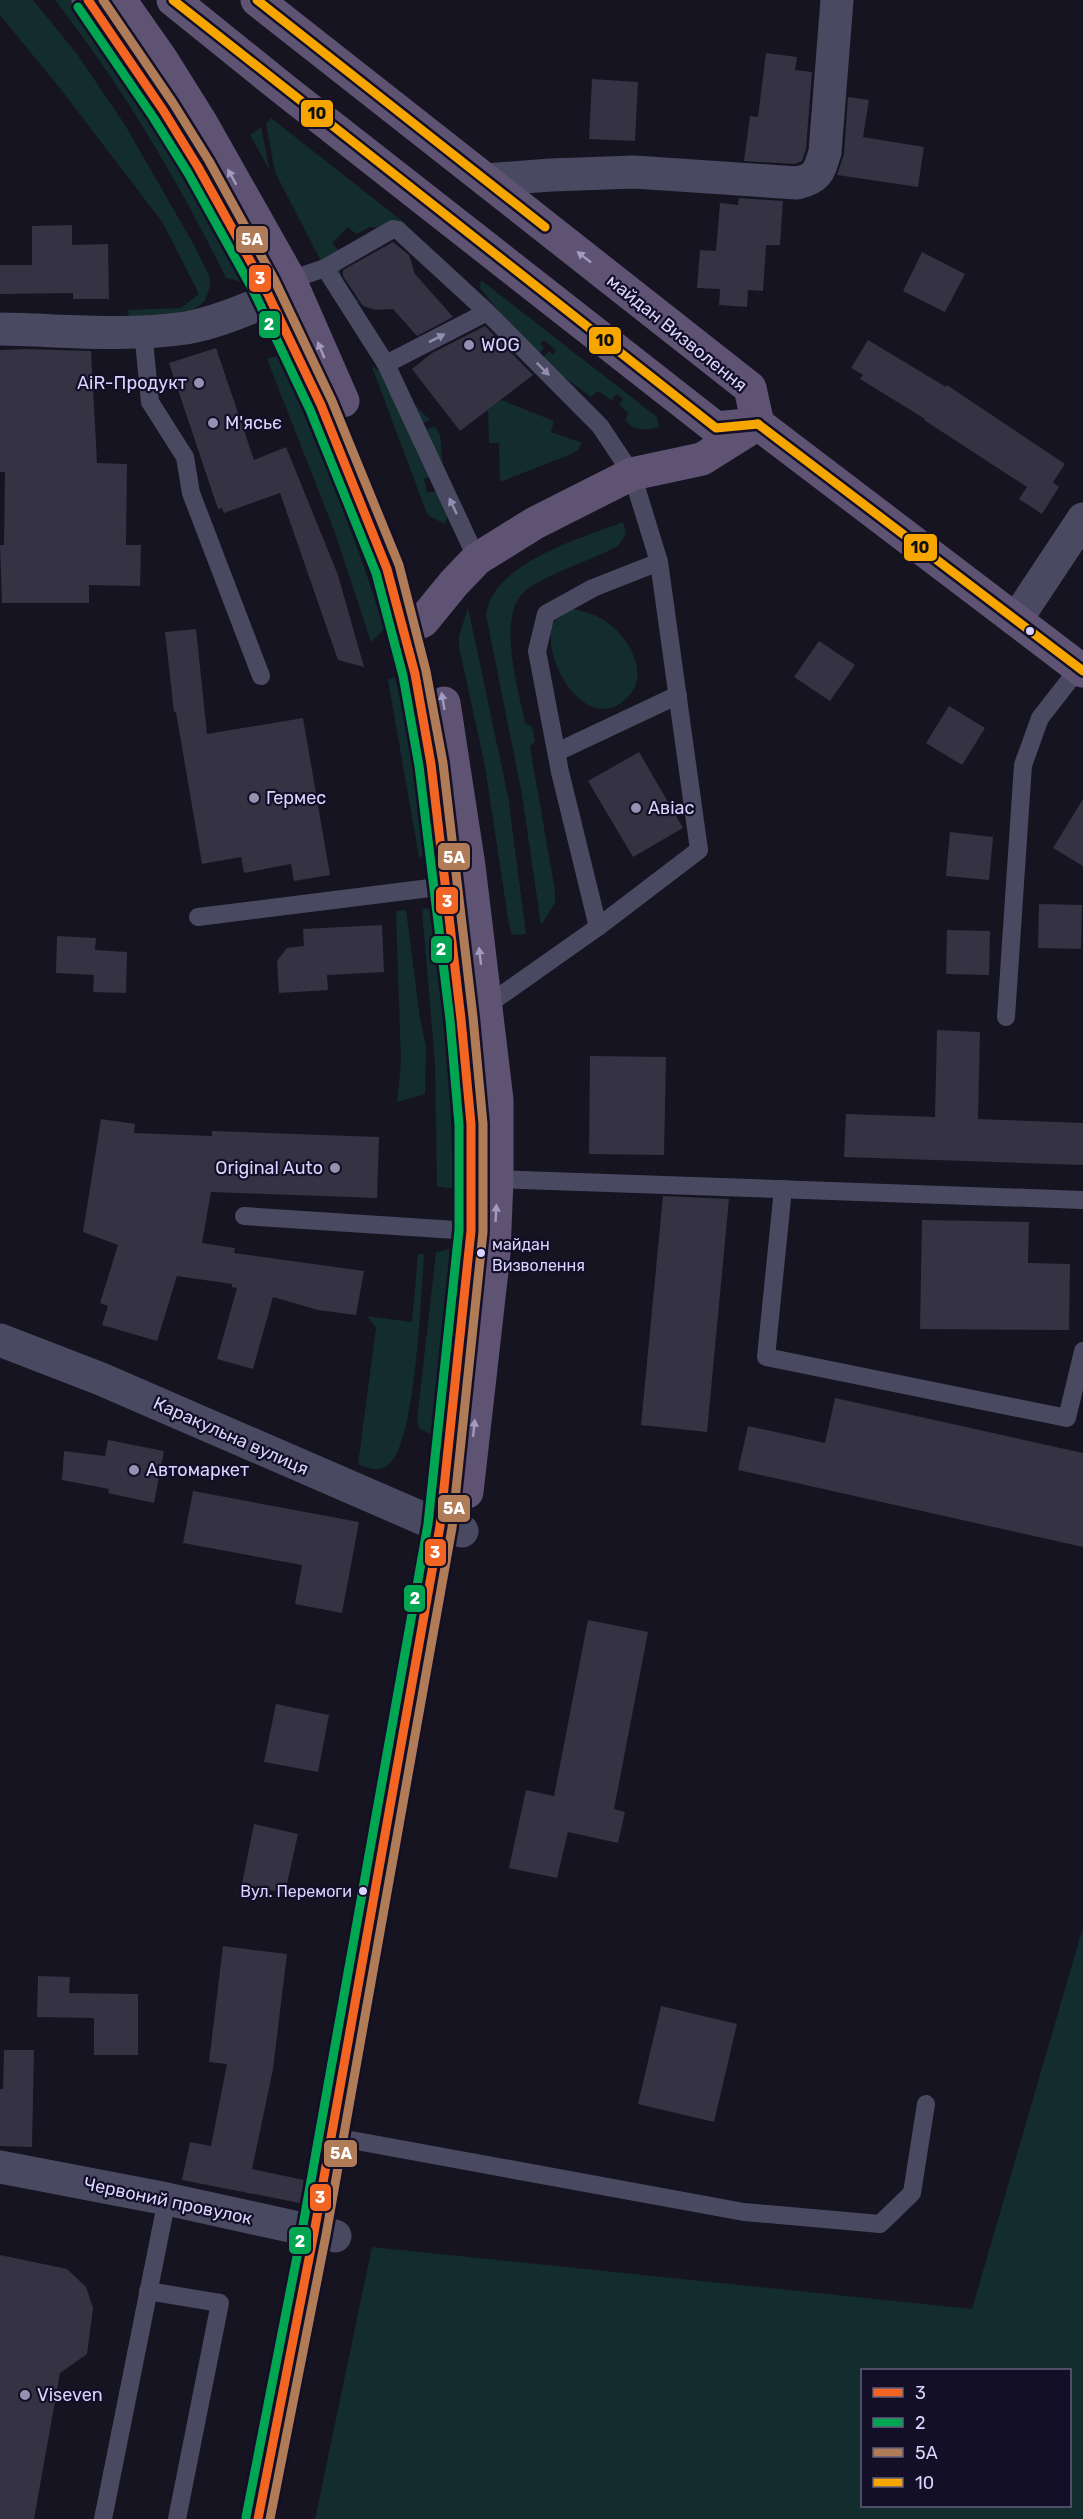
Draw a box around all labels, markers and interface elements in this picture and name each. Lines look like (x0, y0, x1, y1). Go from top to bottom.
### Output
line badge: 10 (300, 99, 334, 128)
text: 10 (308, 104, 327, 123)
one-way arrow (226, 169, 237, 185)
line badge: 5А (235, 225, 269, 254)
text: 5А (241, 230, 263, 249)
one-way arrow (576, 251, 592, 264)
line badge: 3 (248, 264, 272, 293)
text: 3 (255, 269, 265, 288)
street label: майдан Визволення (602, 270, 752, 396)
line badge: 2 (258, 310, 281, 339)
text: 2 (264, 315, 274, 334)
line badge: 10 (588, 326, 622, 355)
text: 10 (596, 331, 615, 350)
one-way arrow (429, 333, 446, 343)
place label: WOG (481, 334, 520, 356)
marker: WOG (462, 338, 476, 352)
one-way arrow (316, 341, 325, 359)
one-way arrow (536, 361, 550, 375)
place label: AiR-Продукт (77, 372, 187, 394)
marker: AiR-Продукт (192, 376, 206, 390)
place label: М'ясьє (225, 412, 282, 434)
marker: М'ясьє (206, 416, 220, 430)
one-way arrow (448, 497, 457, 514)
line badge: 10 (903, 533, 938, 562)
text: 10 (911, 538, 930, 557)
unlabelled marker (1024, 625, 1036, 637)
one-way arrow (439, 691, 448, 710)
place label: Гермес (266, 787, 326, 809)
marker: Гермес (247, 791, 261, 805)
place label: Авіас (648, 797, 694, 819)
marker: Авіас (629, 801, 643, 815)
line badge: 5А (437, 842, 471, 871)
text: 5А (443, 848, 465, 867)
line badge: 3 (435, 886, 459, 915)
text: 3 (442, 892, 452, 911)
line badge: 2 (430, 935, 453, 964)
text: 2 (436, 940, 446, 959)
one-way arrow (475, 947, 485, 966)
place label: Original Auto (215, 1157, 323, 1179)
marker: Original Auto (328, 1161, 342, 1175)
one-way arrow (491, 1204, 500, 1223)
place label: майдан Визволення (492, 1235, 585, 1275)
marker: майдан Визволення (475, 1247, 487, 1259)
street label: Каракульна вулиця (150, 1392, 312, 1480)
one-way arrow (469, 1419, 479, 1438)
place label: Автомаркет (146, 1459, 249, 1481)
marker: Автомаркет (127, 1463, 141, 1477)
line badge: 5А (437, 1494, 471, 1523)
text: 5А (443, 1499, 465, 1518)
line badge: 3 (424, 1538, 447, 1567)
text: 3 (430, 1543, 440, 1562)
line badge: 2 (403, 1584, 426, 1613)
text: 2 (410, 1589, 420, 1608)
place label: Вул. Перемоги (240, 1882, 352, 1901)
marker: Вул. Перемоги (357, 1885, 369, 1897)
line badge: 5А (323, 2139, 358, 2168)
text: 5А (330, 2144, 352, 2163)
street label: Червоний провулок (82, 2172, 255, 2230)
line badge: 3 (309, 2183, 332, 2212)
text: 3 (315, 2188, 325, 2207)
line badge: 2 (288, 2226, 312, 2255)
text: 2 (295, 2232, 305, 2251)
legend (861, 2369, 1071, 2507)
text: 3 (915, 2382, 926, 2404)
place label: Viseven (37, 2384, 103, 2406)
marker: Viseven (18, 2388, 32, 2402)
text: 2 (915, 2412, 926, 2434)
text: 5А (915, 2442, 938, 2464)
text: 10 (915, 2472, 934, 2494)

